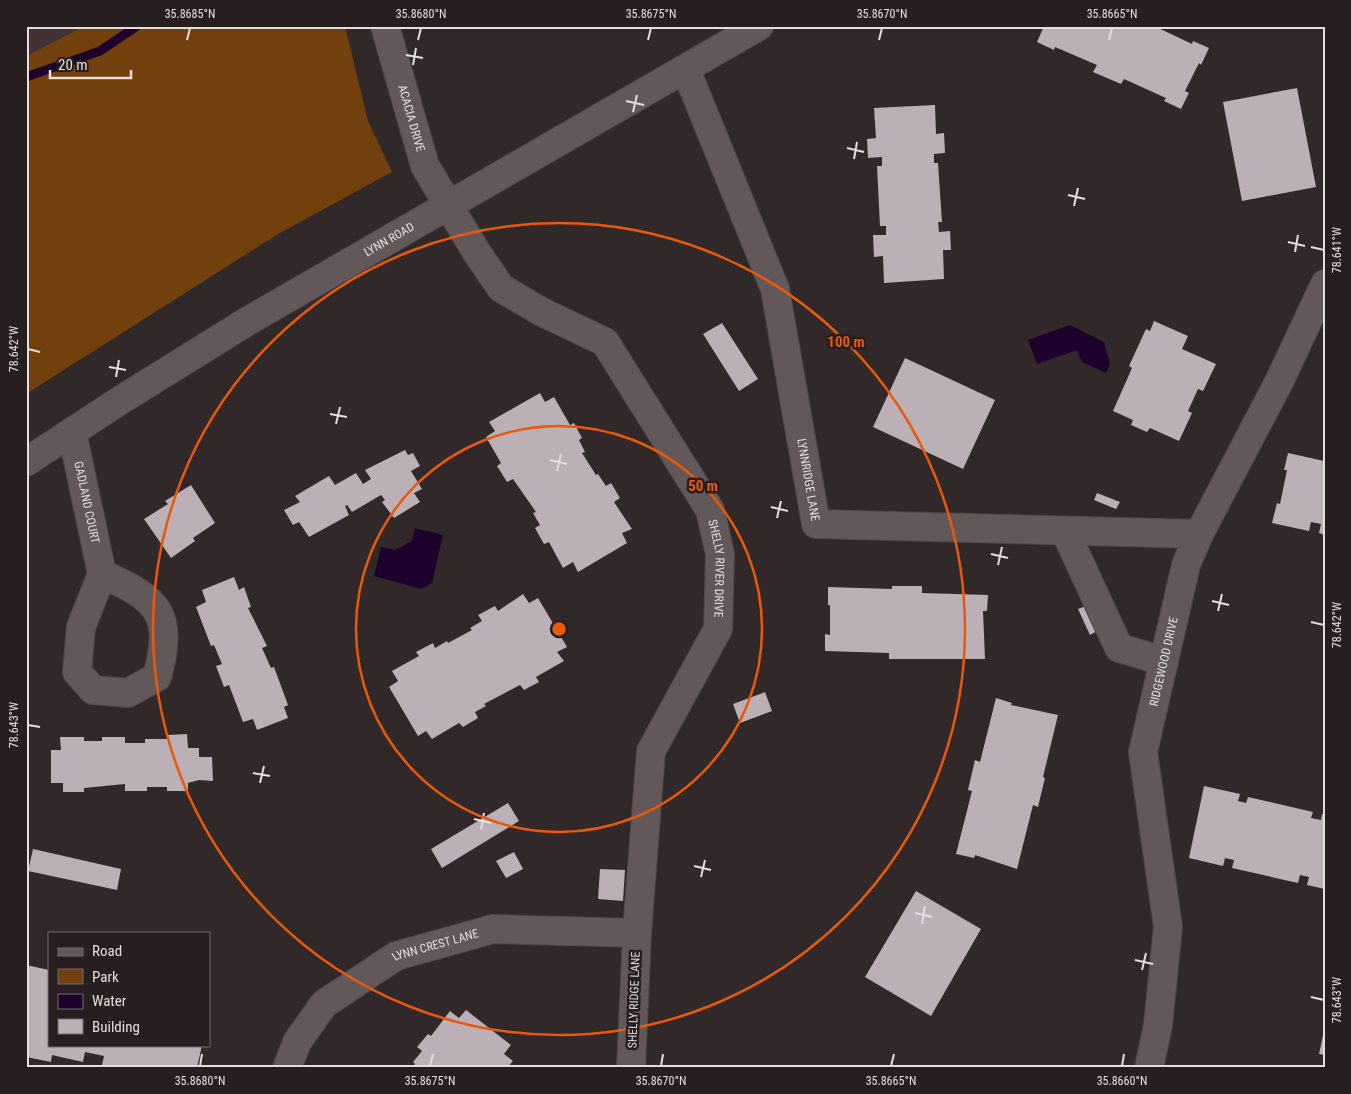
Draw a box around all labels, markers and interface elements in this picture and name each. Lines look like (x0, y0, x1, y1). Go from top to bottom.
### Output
text: 35.8685°N (165, 7, 215, 21)
text: 35.8680°N (396, 7, 446, 21)
text: 35.8675°N (626, 7, 676, 21)
text: 35.8670°N (857, 7, 907, 21)
text: 35.8665°N (1087, 7, 1137, 21)
scale bar (50, 48, 131, 80)
text: 20 m (58, 56, 88, 74)
street label: ACACIA DRIVE (395, 83, 428, 153)
street label: LYNN ROAD (362, 219, 417, 259)
text: 78.641°W (1330, 227, 1344, 273)
text: 78.642°W (7, 326, 21, 372)
text: 100 m (827, 333, 865, 351)
street label: LYNNRIDGE LANE (794, 437, 822, 522)
street label: GADLAND COURT (71, 460, 102, 545)
text: 50 m (688, 477, 718, 495)
street label: SHELLY RIVER DRIVE (705, 518, 727, 618)
text: 78.642°W (1330, 602, 1344, 648)
street label: RIDGEWOOD DRIVE (1147, 615, 1181, 708)
centre of rings (550, 620, 568, 638)
text: 78.643°W (7, 702, 21, 748)
street label: LYNN CREST LANE (389, 926, 480, 964)
legend (48, 932, 210, 1046)
text: Road (92, 942, 122, 960)
street label: SHELLY RIDGE LANE (625, 951, 643, 1049)
text: Park (92, 968, 119, 986)
text: 78.643°W (1330, 977, 1344, 1023)
text: Water (92, 992, 127, 1010)
text: Building (92, 1018, 140, 1036)
text: 35.8680°N (175, 1074, 225, 1088)
text: 35.8675°N (405, 1074, 455, 1088)
text: 35.8670°N (636, 1074, 686, 1088)
text: 35.8665°N (866, 1074, 916, 1088)
text: 35.8660°N (1097, 1074, 1147, 1088)

